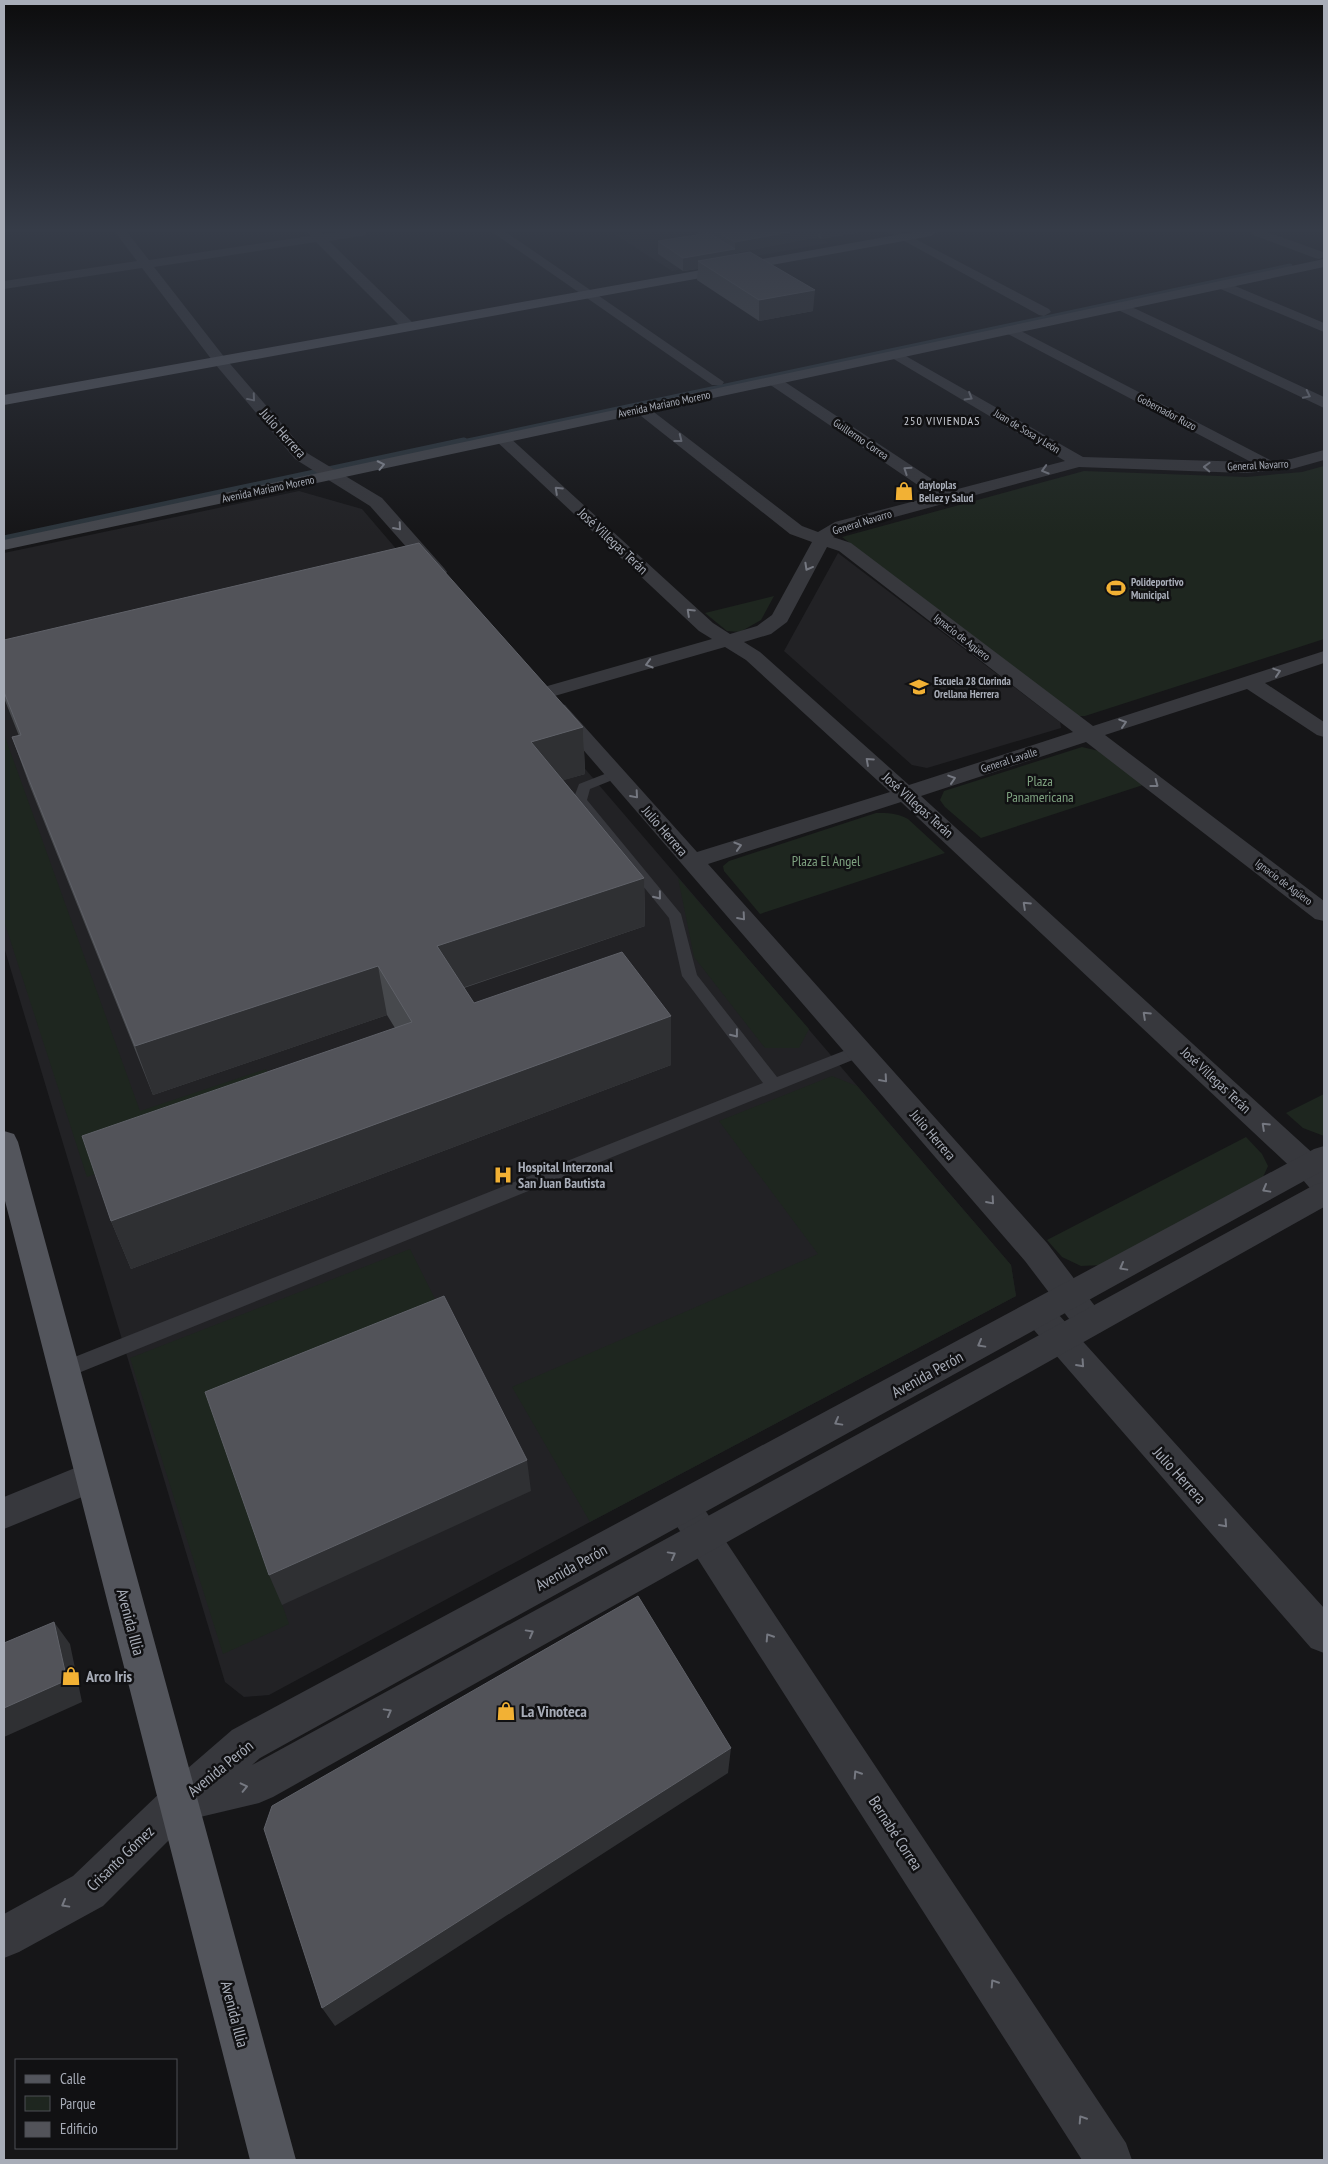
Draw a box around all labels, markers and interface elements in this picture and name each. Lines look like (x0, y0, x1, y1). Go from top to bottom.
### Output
street label: Avenida Mariano Moreno (616, 387, 712, 421)
one-way arrow (1302, 389, 1311, 399)
one-way arrow (964, 391, 973, 401)
street label: Gobernador Ruzo (1135, 391, 1199, 434)
one-way arrow (246, 392, 255, 401)
street label: Julio Herrera (255, 404, 310, 462)
street label: Juan de Sosa y León (991, 405, 1063, 456)
district label: 250 VIVIENDAS (904, 413, 980, 428)
street label: Guillermo Correa (831, 415, 891, 463)
one-way arrow (674, 433, 683, 442)
street label: General Navarro (1227, 456, 1289, 474)
one-way arrow (377, 460, 386, 470)
one-way arrow (1203, 461, 1211, 472)
one-way arrow (1042, 464, 1050, 474)
one-way arrow (903, 467, 913, 476)
street label: Avenida Mariano Moreno (220, 472, 316, 506)
place label: dayloplas Bellez y Salud (919, 478, 973, 505)
shop icon: dayloplas Bellez y Salud (893, 480, 915, 502)
one-way arrow (554, 487, 563, 496)
street label: José Villegas Terán (573, 503, 652, 578)
street label: General Navarro (831, 506, 894, 538)
one-way arrow (393, 521, 401, 530)
one-way arrow (804, 562, 814, 571)
place label: Polideportivo Municipal (1131, 575, 1184, 602)
sports icon: Polideportivo Municipal (1105, 577, 1127, 599)
one-way arrow (687, 609, 696, 618)
street label: Ignacio de Agüero (931, 610, 993, 664)
one-way arrow (645, 658, 653, 668)
one-way arrow (1273, 668, 1281, 678)
place label: Escuela 28 Clorinda Orellana Herrera (934, 674, 1011, 701)
school or university icon: Escuela 28 Clorinda Orellana Herrera (908, 676, 930, 698)
one-way arrow (1118, 718, 1127, 728)
street label: General Lavalle (979, 744, 1040, 776)
one-way arrow (866, 758, 875, 767)
street label: José Villegas Terán (878, 768, 957, 842)
park label: Plaza Panamericana (1006, 772, 1074, 806)
one-way arrow (947, 775, 956, 785)
one-way arrow (1149, 778, 1159, 787)
one-way arrow (629, 790, 638, 799)
street label: Julio Herrera (638, 801, 692, 860)
one-way arrow (734, 842, 742, 852)
park label: Plaza El Angel (792, 852, 861, 870)
street label: Ignacio de Agüero (1253, 856, 1316, 908)
one-way arrow (653, 890, 662, 899)
one-way arrow (1023, 902, 1032, 911)
one-way arrow (736, 912, 745, 921)
one-way arrow (1142, 1012, 1151, 1021)
one-way arrow (730, 1029, 739, 1038)
street label: José Villegas Terán (1176, 1042, 1255, 1117)
one-way arrow (878, 1073, 887, 1082)
street label: Julio Herrera (906, 1105, 960, 1164)
one-way arrow (1261, 1123, 1270, 1132)
place label: Hospital Interzonal San Juan Bautista (518, 1158, 613, 1192)
hospital icon: Hospital Interzonal San Juan Bautista (492, 1164, 514, 1186)
one-way arrow (1262, 1183, 1271, 1193)
one-way arrow (985, 1195, 994, 1204)
one-way arrow (1120, 1261, 1129, 1271)
one-way arrow (977, 1338, 986, 1348)
street label: Avenida Perón (888, 1346, 966, 1402)
one-way arrow (1075, 1358, 1084, 1367)
one-way arrow (834, 1416, 843, 1426)
street label: Julio Herrera (1149, 1442, 1211, 1508)
one-way arrow (1218, 1518, 1227, 1527)
street label: Avenida Perón (532, 1539, 610, 1595)
one-way arrow (666, 1551, 675, 1561)
street label: Avenida Illia (113, 1586, 149, 1658)
one-way arrow (524, 1630, 533, 1640)
one-way arrow (765, 1634, 775, 1643)
shop icon: Arco Iris (60, 1665, 82, 1687)
place label: Arco Iris (85, 1666, 133, 1686)
shop icon: La Vinoteca (495, 1700, 517, 1722)
place label: La Vinoteca (521, 1701, 587, 1721)
one-way arrow (382, 1708, 391, 1718)
street label: Avenida Perón (183, 1735, 257, 1801)
one-way arrow (854, 1770, 864, 1779)
one-way arrow (239, 1782, 248, 1793)
street label: Bernabé Correa (865, 1792, 927, 1874)
street label: Crisanto Gómez (82, 1821, 158, 1895)
one-way arrow (61, 1897, 70, 1907)
street label: Avenida Illia (217, 1978, 253, 2050)
one-way arrow (991, 1980, 1000, 1989)
legend (15, 2059, 178, 2149)
text: Calle (60, 2069, 86, 2088)
text: Parque (60, 2094, 96, 2113)
one-way arrow (1079, 2116, 1089, 2125)
text: Edificio (60, 2119, 98, 2138)

